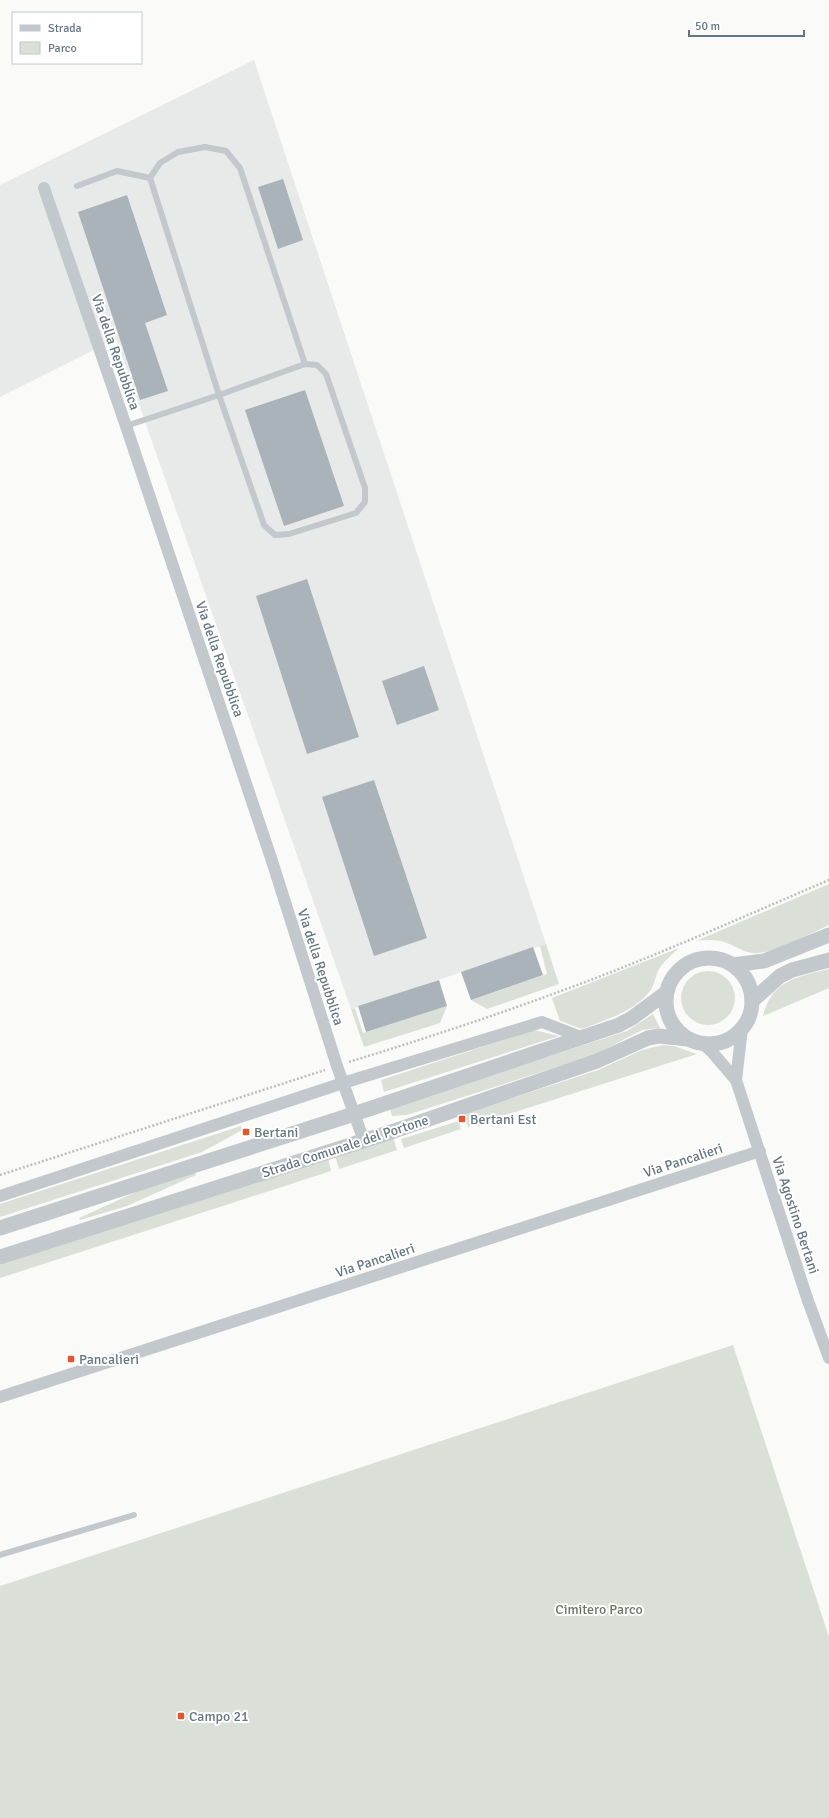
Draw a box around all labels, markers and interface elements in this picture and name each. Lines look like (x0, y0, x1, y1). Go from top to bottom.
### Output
legend (12, 12, 142, 64)
scale bar (689, 12, 804, 38)
text: 50 m (695, 19, 720, 34)
text: Strada (48, 21, 82, 36)
text: Parco (48, 41, 77, 56)
street label: Via della Repubblica (88, 292, 143, 412)
street label: Via della Repubblica (192, 599, 247, 719)
street label: Via della Repubblica (294, 907, 347, 1027)
street label: Strada Comunale del Portone (260, 1111, 431, 1181)
place label: Bertani Est (470, 1111, 536, 1128)
marker: Bertani Est (457, 1114, 467, 1124)
place label: Bertani (254, 1124, 298, 1141)
marker: Bertani (241, 1127, 251, 1137)
street label: Via Pancalieri (641, 1140, 725, 1181)
street label: Via Agostino Bertani (769, 1154, 823, 1276)
street label: Via Pancalieri (333, 1240, 417, 1281)
place label: Pancalieri (79, 1351, 139, 1368)
marker: Pancalieri (66, 1354, 76, 1364)
park label: Cimitero Parco (555, 1601, 643, 1618)
place label: Campo 21 (189, 1708, 249, 1725)
marker: Campo 21 (176, 1711, 186, 1721)

